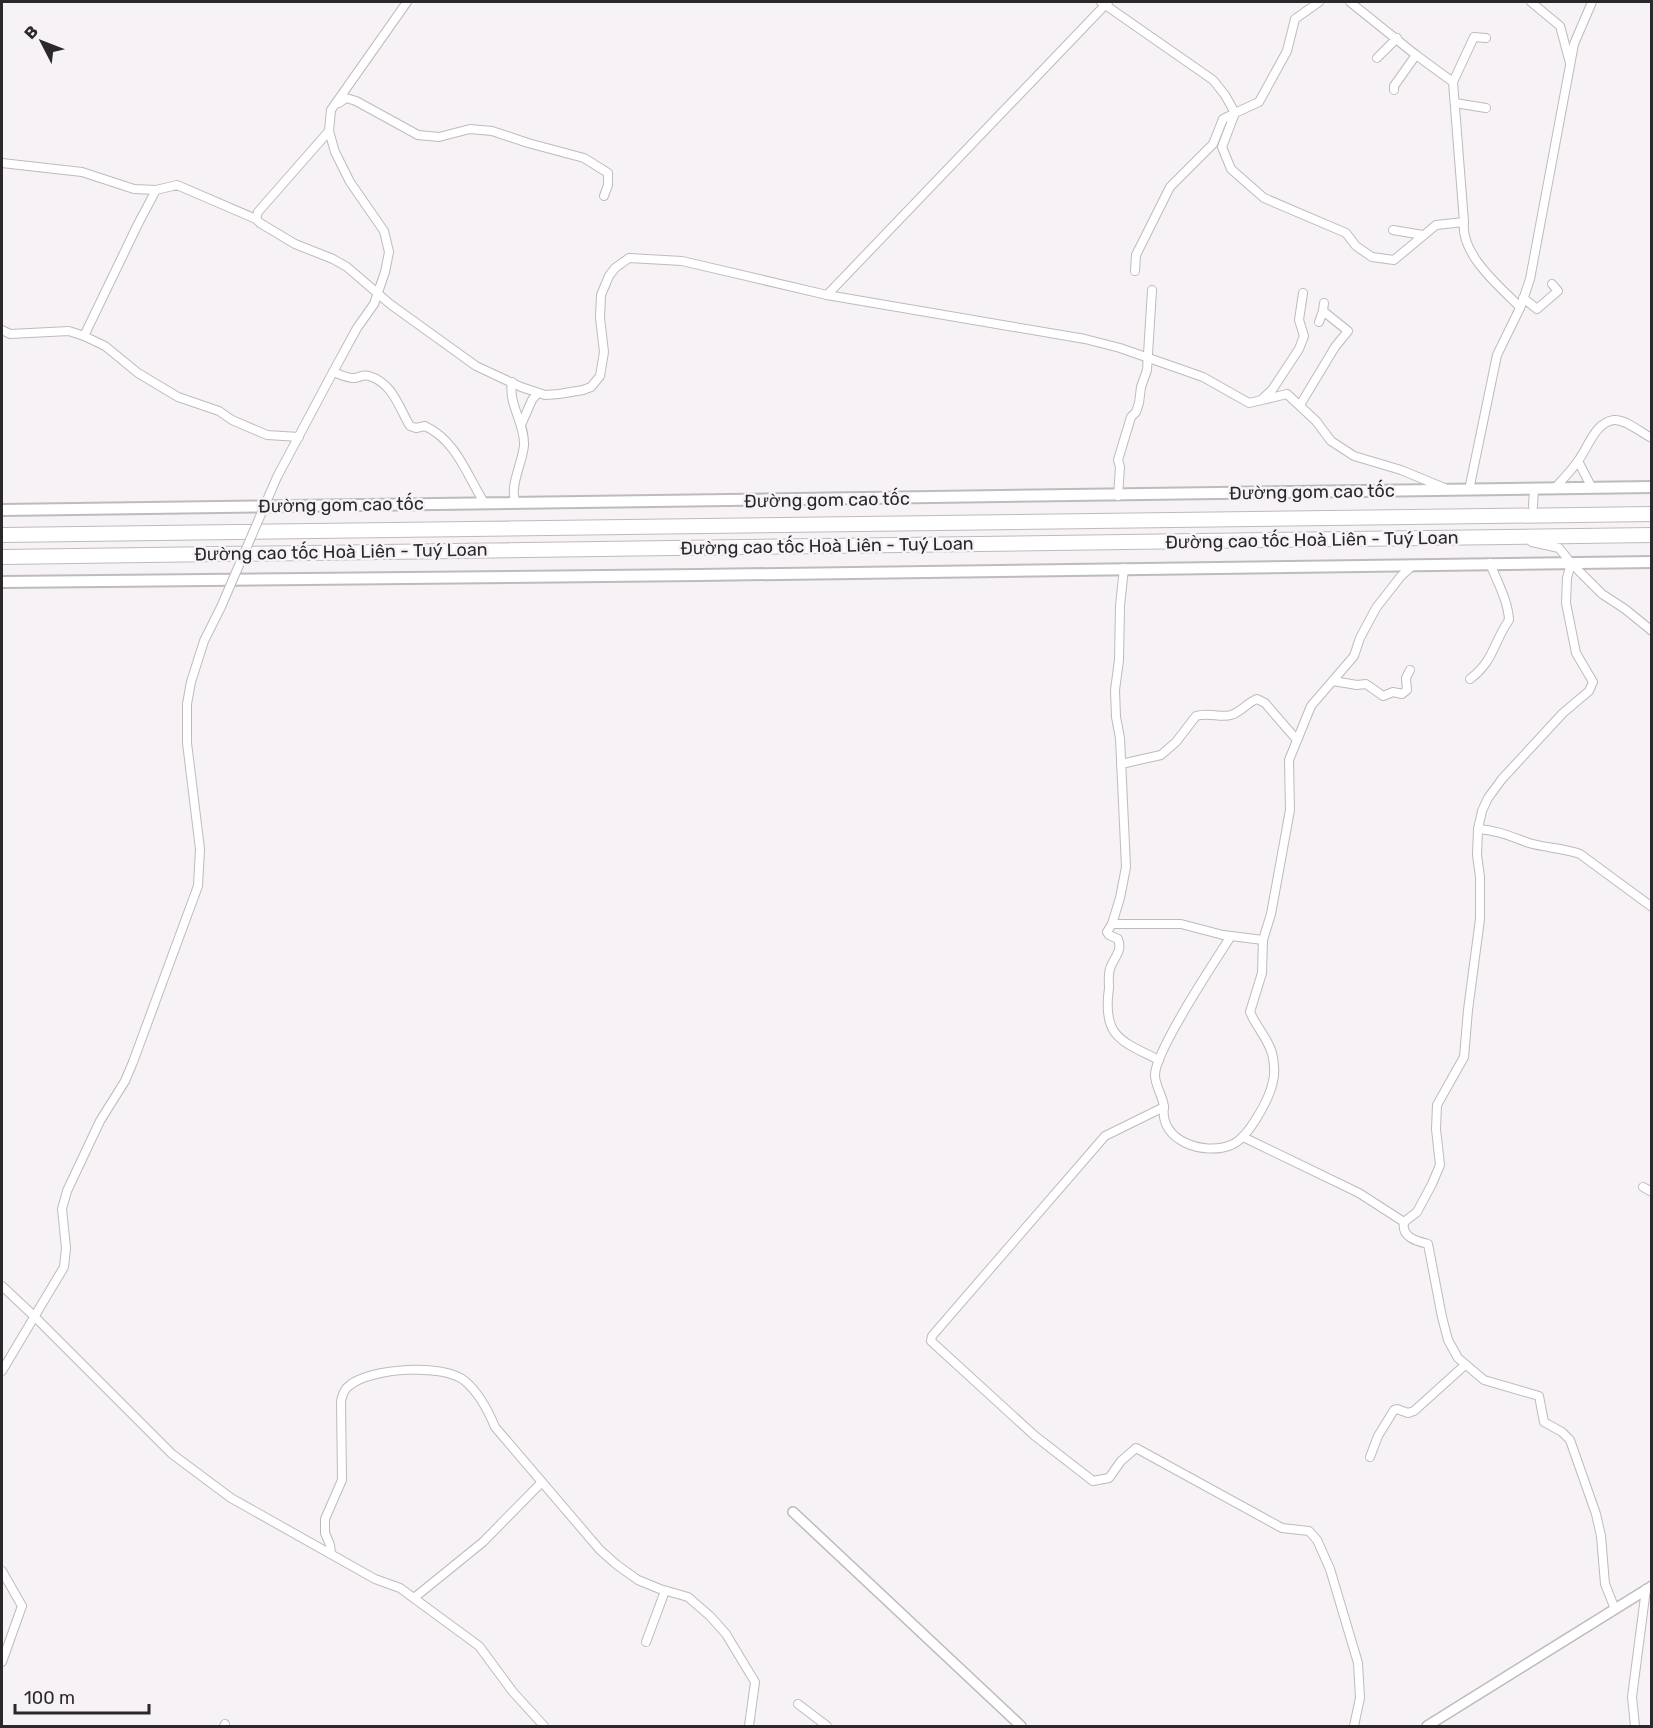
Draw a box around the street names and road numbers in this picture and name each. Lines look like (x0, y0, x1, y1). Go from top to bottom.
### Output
street label: Đường gom cao tốc (1229, 479, 1395, 504)
street label: Đường gom cao tốc (744, 487, 910, 512)
street label: Đường gom cao tốc (258, 492, 424, 517)
street label: Đường cao tốc Hoà Liên - Tuý Loan (1165, 526, 1459, 554)
street label: Đường cao tốc Hoà Liên - Tuý Loan (680, 532, 974, 560)
street label: Đường cao tốc Hoà Liên - Tuý Loan (194, 538, 488, 566)

